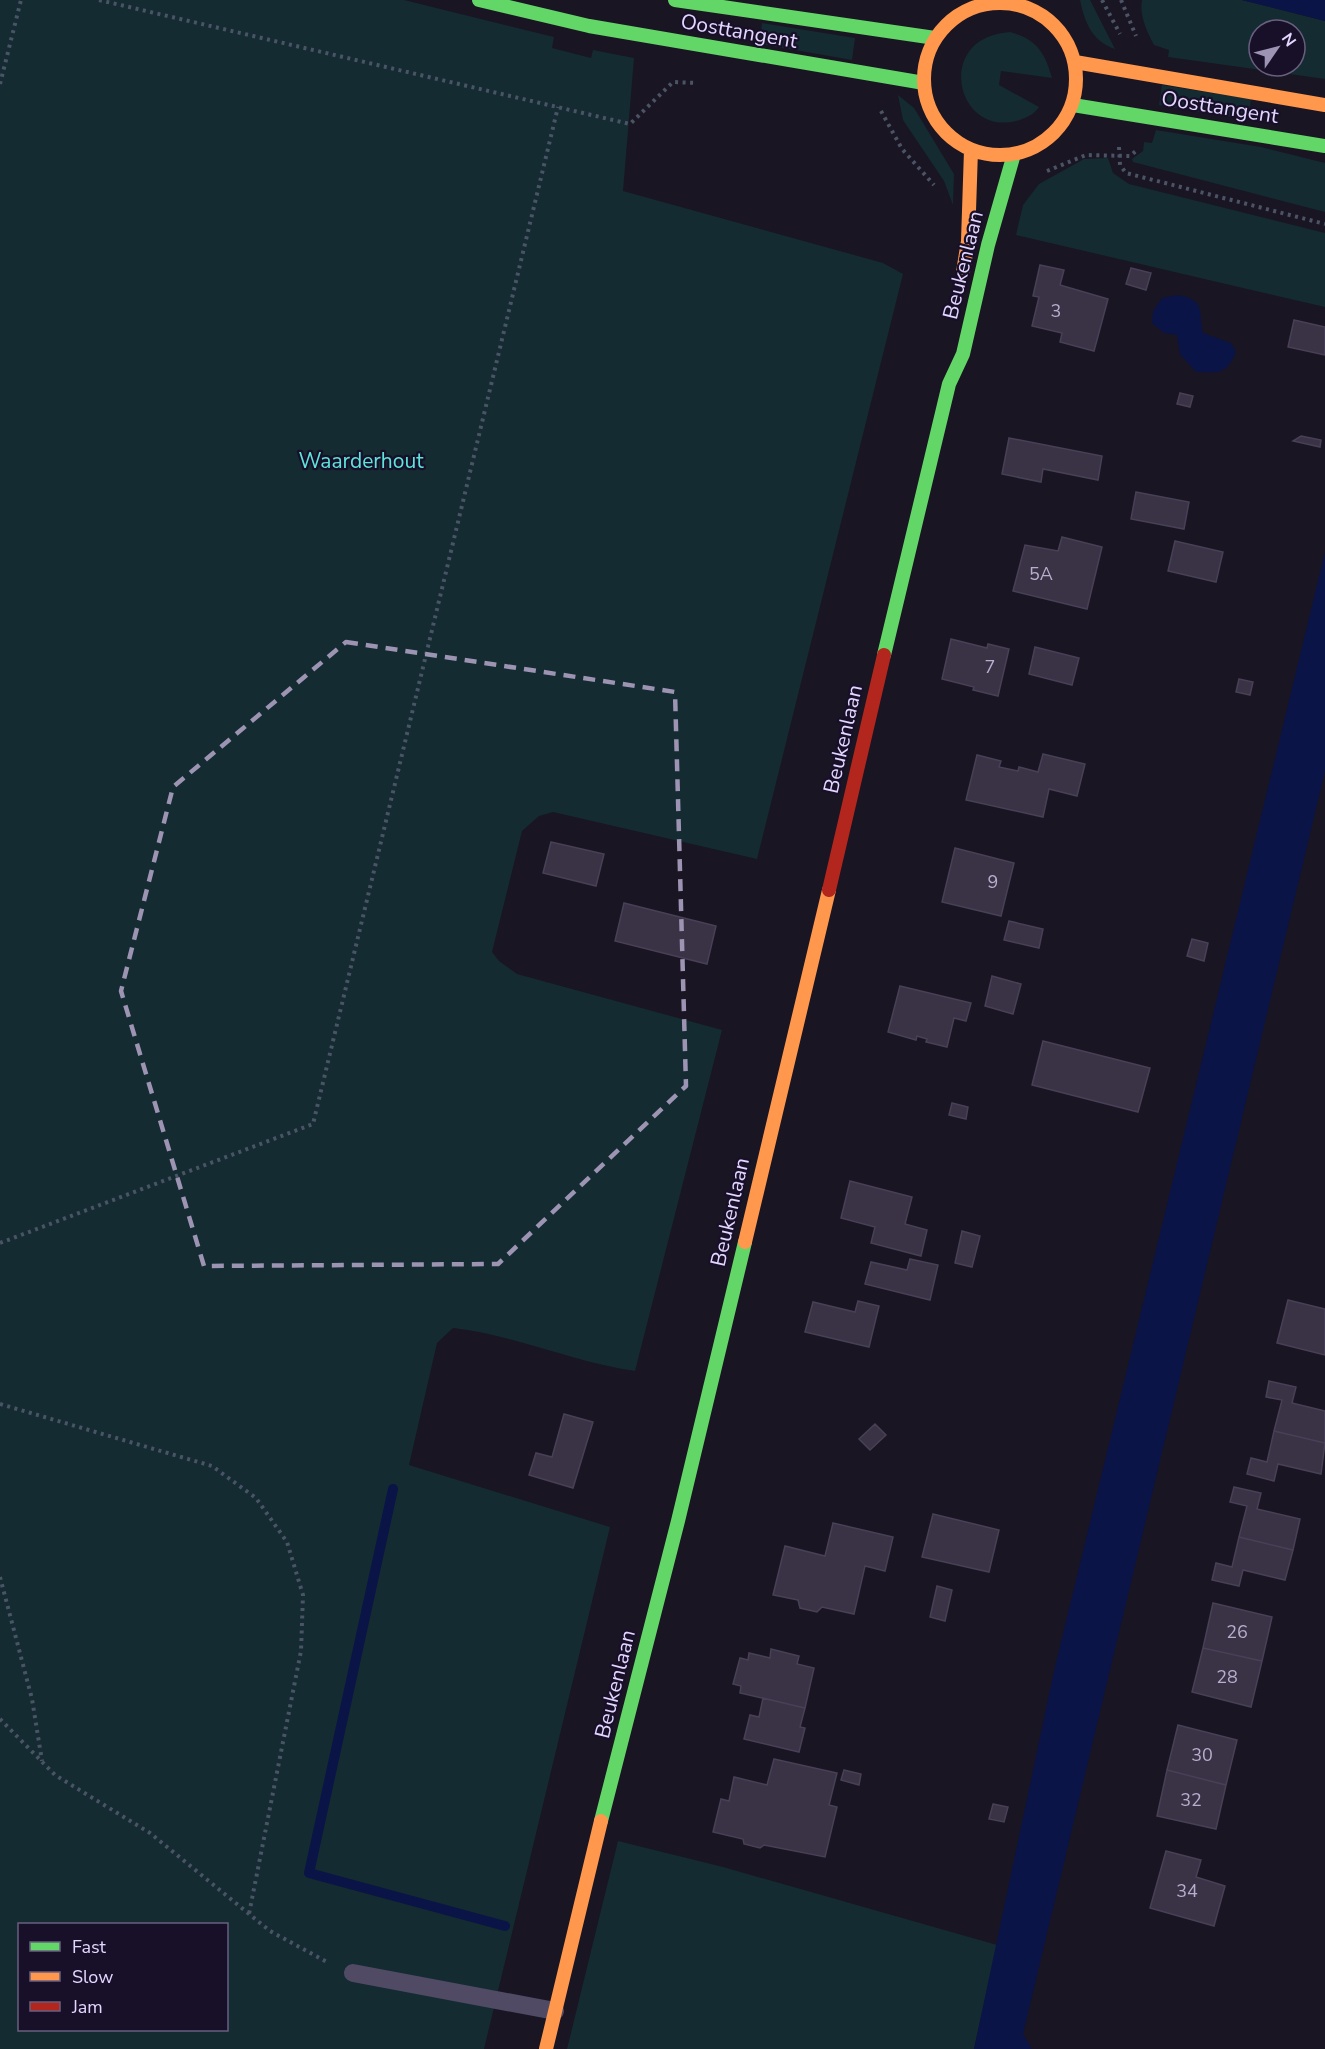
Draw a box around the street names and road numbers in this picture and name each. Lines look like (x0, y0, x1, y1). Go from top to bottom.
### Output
street label: Oosttangent (678, 7, 800, 55)
street label: Oosttangent (1160, 84, 1281, 130)
street label: Beukenlaan (936, 208, 990, 322)
street label: Beukenlaan (817, 682, 869, 796)
street label: Beukenlaan (704, 1155, 756, 1269)
street label: Beukenlaan (588, 1627, 642, 1741)

